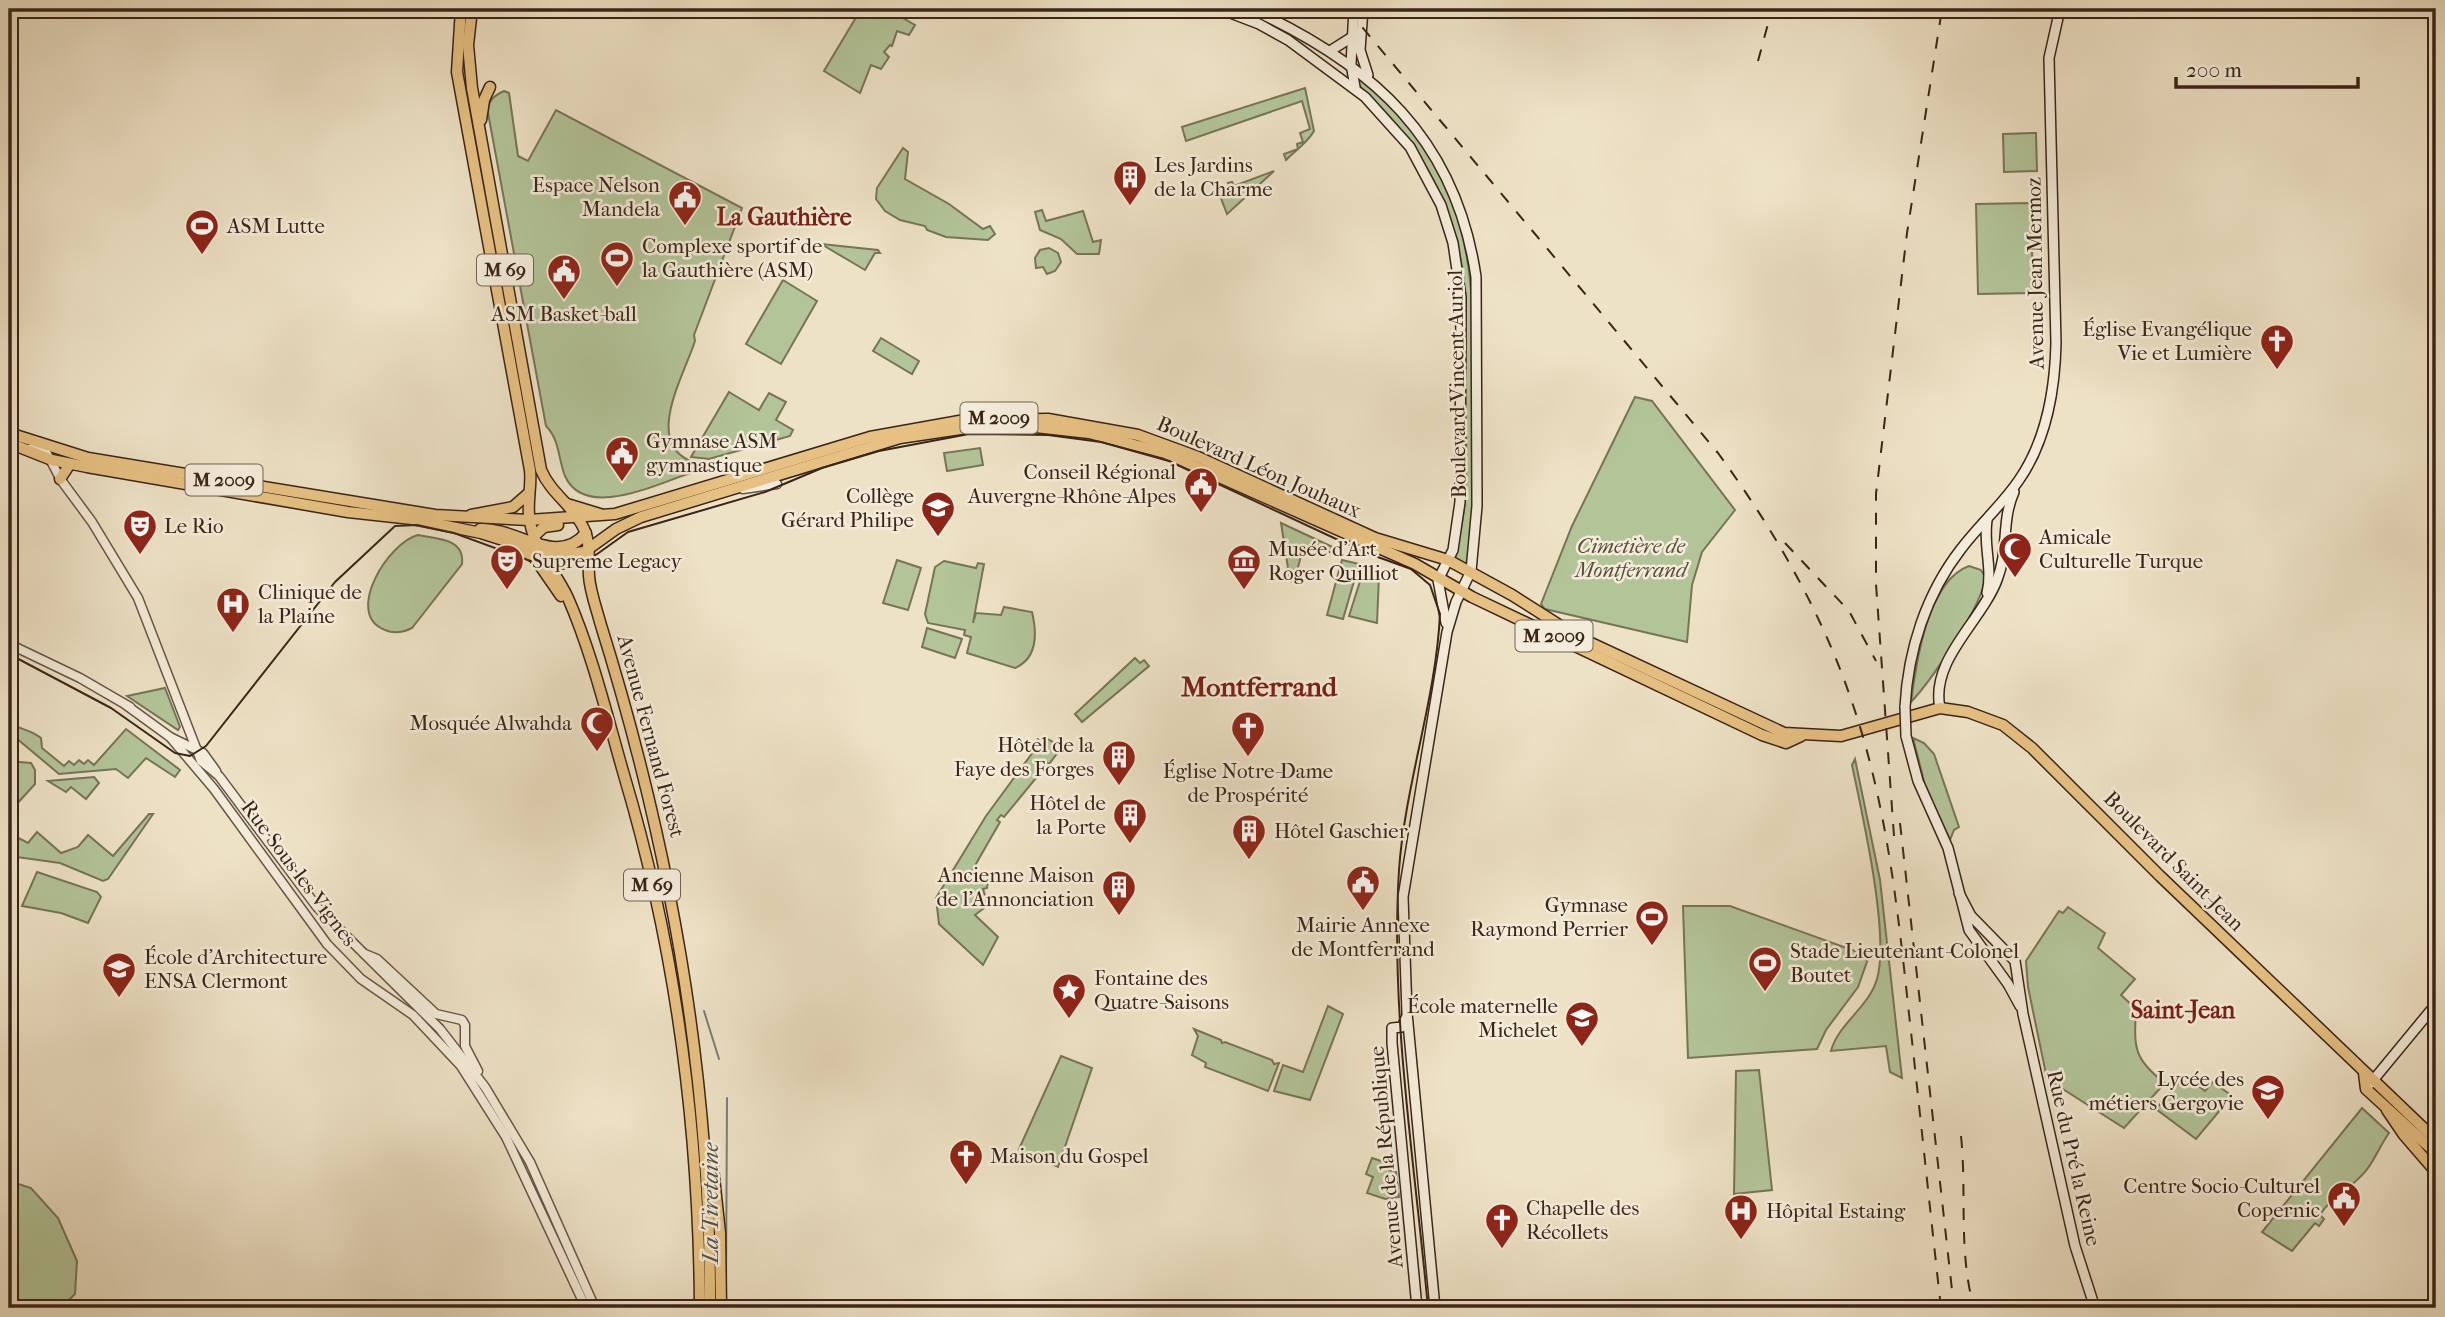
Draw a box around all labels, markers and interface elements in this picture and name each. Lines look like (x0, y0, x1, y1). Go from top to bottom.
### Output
scale bar (2176, 46, 2358, 90)
text: 200 m (2186, 58, 2242, 82)
place label: Les Jardins de la Charme (1154, 153, 1273, 201)
building icon: Les Jardins de la Charme (1111, 158, 1149, 207)
place label: Espace Nelson Mandela (532, 173, 660, 221)
street label: Avenue Jean Mermoz (2021, 177, 2049, 370)
public building icon: Espace Nelson Mandela (666, 178, 704, 227)
district label: La Gauthière (716, 203, 852, 231)
sports icon: ASM Lutte (183, 207, 221, 256)
place label: ASM Lutte (226, 214, 325, 238)
place label: Complexe sportif de la Gauthière (ASM) (641, 234, 822, 282)
sports icon: Complexe sportif de la Gauthière (ASM) (598, 239, 636, 288)
public building icon: ASM Basket-ball (545, 252, 583, 301)
road number: M 69 (477, 254, 533, 286)
street label: Boulevard Vincent Auriol (1443, 269, 1471, 498)
place label: ASM Basket-ball (490, 302, 637, 326)
place label: Église Evangélique Vie et Lumière (2082, 317, 2252, 365)
church icon: Église Evangélique Vie et Lumière (2258, 322, 2296, 371)
road number: M 2009 (960, 402, 1038, 434)
street label: Boulevard Léon Jouhaux (1153, 411, 1365, 523)
place label: Gymnase ASM gymnastique (646, 429, 778, 477)
public building icon: Gymnase ASM gymnastique (603, 434, 641, 483)
place label: Conseil Régional Auvergne-Rhône-Alpes (967, 460, 1176, 508)
road number: M 2009 (186, 464, 262, 495)
public building icon: Conseil Régional Auvergne-Rhône-Alpes (1182, 465, 1220, 514)
place label: Collège Gérard Philipe (781, 484, 914, 532)
school or university icon: Collège Gérard Philipe (919, 489, 957, 538)
theatre icon: Le Rio (121, 507, 159, 556)
place label: Le Rio (164, 514, 224, 538)
place label: Amicale Culturelle Turque (2038, 525, 2203, 573)
mosque icon: Amicale Culturelle Turque (1996, 530, 2034, 579)
park label: Cimetière de Montferrand (1573, 534, 1689, 582)
place label: Musée d'Art Roger Quilliot (1268, 537, 1399, 585)
theatre icon: Supreme Legacy (488, 542, 526, 591)
museum icon: Musée d'Art Roger Quilliot (1225, 542, 1263, 591)
place label: Supreme Legacy (532, 549, 683, 573)
place label: Clinique de la Plaine (257, 580, 362, 628)
hospital icon: Clinique de la Plaine (214, 585, 252, 634)
road number: M 2009 (1516, 621, 1592, 652)
street label: Avenue Fernand Forest (612, 631, 690, 840)
district label: Montferrand (1181, 670, 1338, 703)
mosque icon: Mosquée Alwahda (578, 704, 616, 753)
church icon: Église Notre-Dame de Prospérité (1229, 709, 1267, 758)
place label: Mosquée Alwahda (410, 711, 572, 735)
place label: Hôtel de la Faye des Forges (954, 733, 1094, 781)
building icon: Hôtel de la Faye des Forges (1100, 738, 1138, 787)
place label: Église Notre-Dame de Prospérité (1163, 759, 1333, 807)
street label: Boulevard Saint-Jean (2099, 786, 2249, 936)
place label: Hôtel de la Porte (1029, 791, 1106, 839)
street label: Rue Sous les Vignes (236, 795, 362, 951)
building icon: Hôtel de la Porte (1111, 796, 1149, 845)
building icon: Hôtel Gaschier (1230, 812, 1268, 861)
place label: Hôtel Gaschier (1274, 819, 1408, 843)
place label: Ancienne Maison de l'Annonciation (936, 863, 1094, 911)
public building icon: Mairie Annexe de Montferrand (1344, 863, 1382, 912)
building icon: Ancienne Maison de l'Annonciation (1100, 868, 1138, 917)
road number: M 69 (624, 870, 680, 900)
place label: Gymnase Raymond Perrier (1470, 893, 1628, 941)
sports icon: Gymnase Raymond Perrier (1633, 898, 1671, 947)
place label: Mairie Annexe de Montferrand (1291, 913, 1435, 961)
place label: Stade Lieutenant-Colonel Boutet (1790, 939, 2019, 987)
sports icon: Stade Lieutenant-Colonel Boutet (1746, 944, 1784, 993)
place label: École d'Architecture ENSA Clermont (144, 945, 327, 993)
school or university icon: École d'Architecture ENSA Clermont (100, 950, 138, 999)
place label: Fontaine des Quatre-Saisons (1094, 966, 1229, 1014)
place icon: Fontaine des Quatre-Saisons (1050, 971, 1088, 1020)
place label: École maternelle Michelet (1407, 994, 1558, 1042)
district label: Saint-Jean (2131, 996, 2236, 1024)
school or university icon: École maternelle Michelet (1563, 999, 1601, 1048)
street label: Avenue de la République (1364, 1045, 1408, 1270)
place label: Lycée des métiers Gergovie (2089, 1067, 2244, 1115)
street label: Rue du Pré la Reine (2042, 1068, 2106, 1248)
school or university icon: Lycée des métiers Gergovie (2249, 1072, 2287, 1121)
church icon: Maison du Gospel (947, 1137, 985, 1186)
water label: La Tiretaine (697, 1142, 724, 1266)
place label: Maison du Gospel (990, 1144, 1149, 1168)
place label: Centre Socio-Culturel Copernic (2123, 1174, 2320, 1222)
public building icon: Centre Socio-Culturel Copernic (2325, 1179, 2363, 1228)
hospital icon: Hôpital Estaing (1722, 1192, 1760, 1241)
place label: Chapelle des Récollets (1526, 1196, 1640, 1244)
place label: Hôpital Estaing (1766, 1199, 1906, 1223)
church icon: Chapelle des Récollets (1483, 1201, 1521, 1250)

